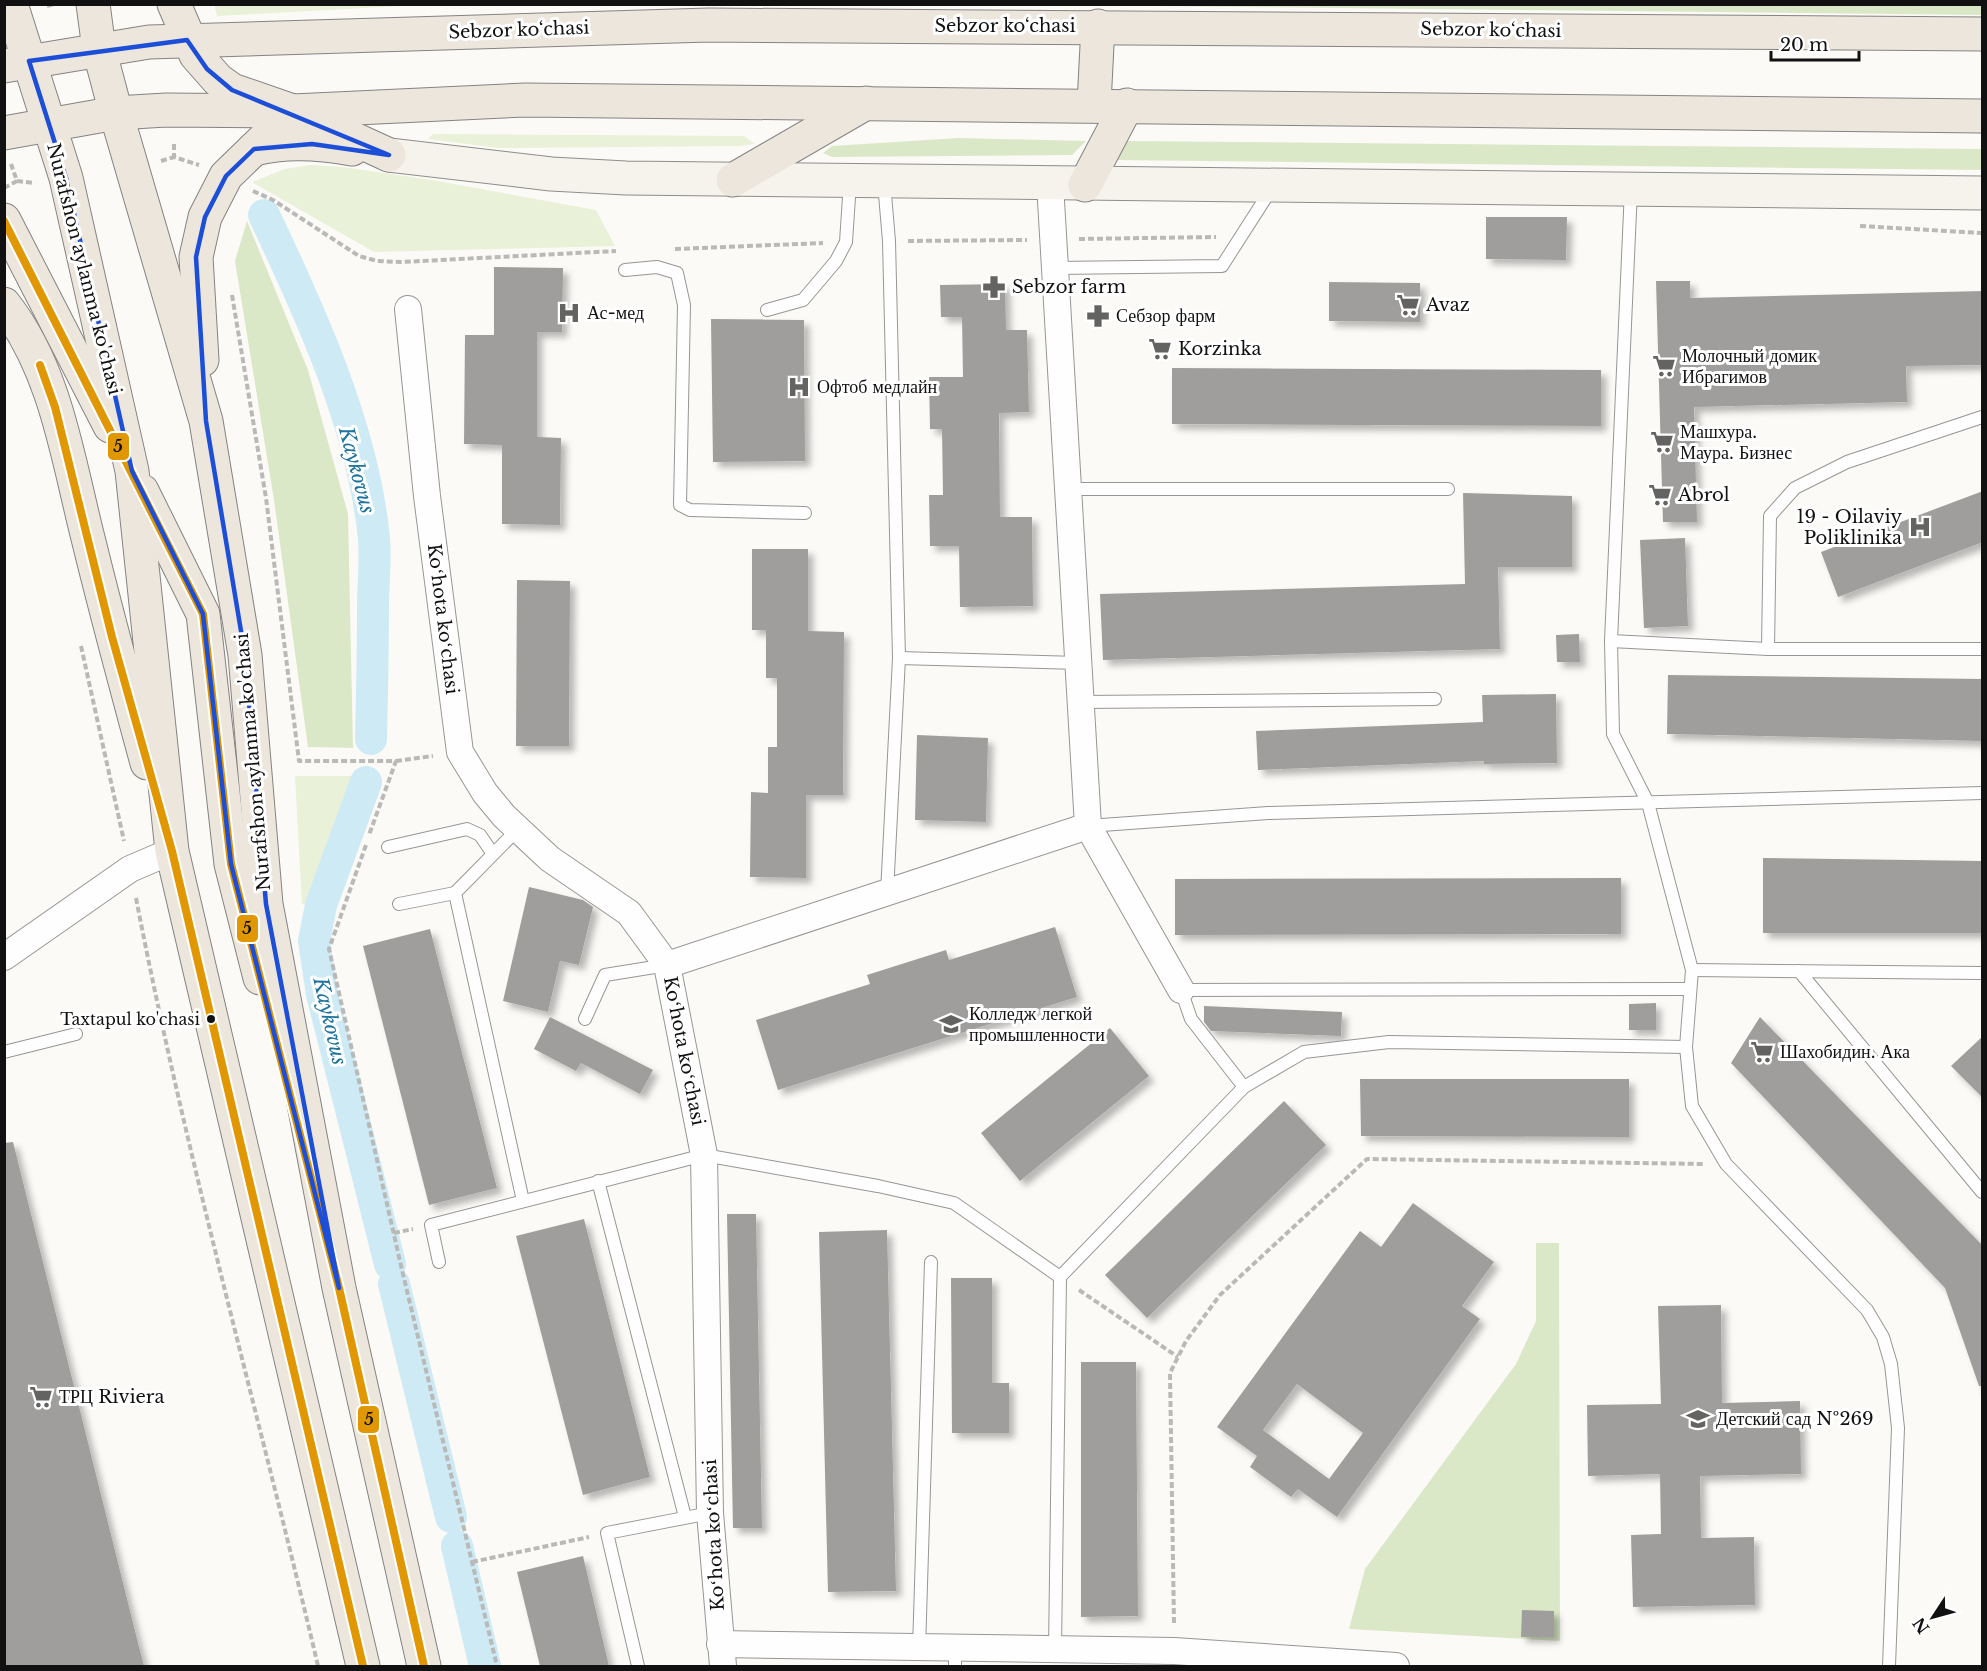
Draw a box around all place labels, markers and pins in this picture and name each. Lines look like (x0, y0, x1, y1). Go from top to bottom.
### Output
pharmacy icon: Sebzor farm (981, 274, 1007, 300)
place label: Sebzor farm (1012, 276, 1126, 298)
supermarket icon: Avaz (1395, 292, 1421, 318)
place label: Avaz (1425, 294, 1470, 316)
hospital icon: Ас-мед (556, 300, 582, 326)
place label: Ас-мед (587, 302, 644, 324)
pharmacy icon: Себзор фарм (1085, 303, 1111, 329)
place label: Себзор фарм (1116, 305, 1215, 327)
supermarket icon: Korzinka (1147, 336, 1173, 362)
place label: Korzinka (1178, 338, 1262, 360)
place label: Молочный домик Ибрагимов (1682, 345, 1817, 388)
supermarket icon: Молочный домик Ибрагимов (1651, 353, 1677, 379)
hospital icon: Офтоб медлайн (786, 374, 812, 400)
place label: Офтоб медлайн (817, 376, 938, 398)
place label: Машхура. Маура. Бизнес (1680, 421, 1792, 464)
supermarket icon: Машхура. Маура. Бизнес (1649, 429, 1675, 455)
supermarket icon: Abrol (1647, 482, 1673, 508)
place label: Abrol (1677, 484, 1730, 506)
place label: 19 - Oilaviy Poliklinika (1797, 506, 1902, 549)
hospital icon: 19 - Oilaviy Poliklinika (1907, 514, 1933, 540)
place label: Колледж легкой промышленности (969, 1003, 1105, 1046)
place label: Taxtapul ko'chasi (60, 1009, 201, 1029)
school or university icon: Колледж легкой промышленности (938, 1011, 964, 1037)
marker: Taxtapul ko'chasi (205, 1013, 217, 1025)
supermarket icon: Шахобидин. Ака (1749, 1039, 1775, 1065)
place label: Шахобидин. Ака (1780, 1041, 1910, 1063)
supermarket icon: ТРЦ Riviera (28, 1384, 54, 1410)
place label: ТРЦ Riviera (59, 1386, 164, 1408)
school or university icon: Детский сад №269 (1685, 1406, 1711, 1432)
place label: Детский сад №269 (1716, 1408, 1874, 1430)

